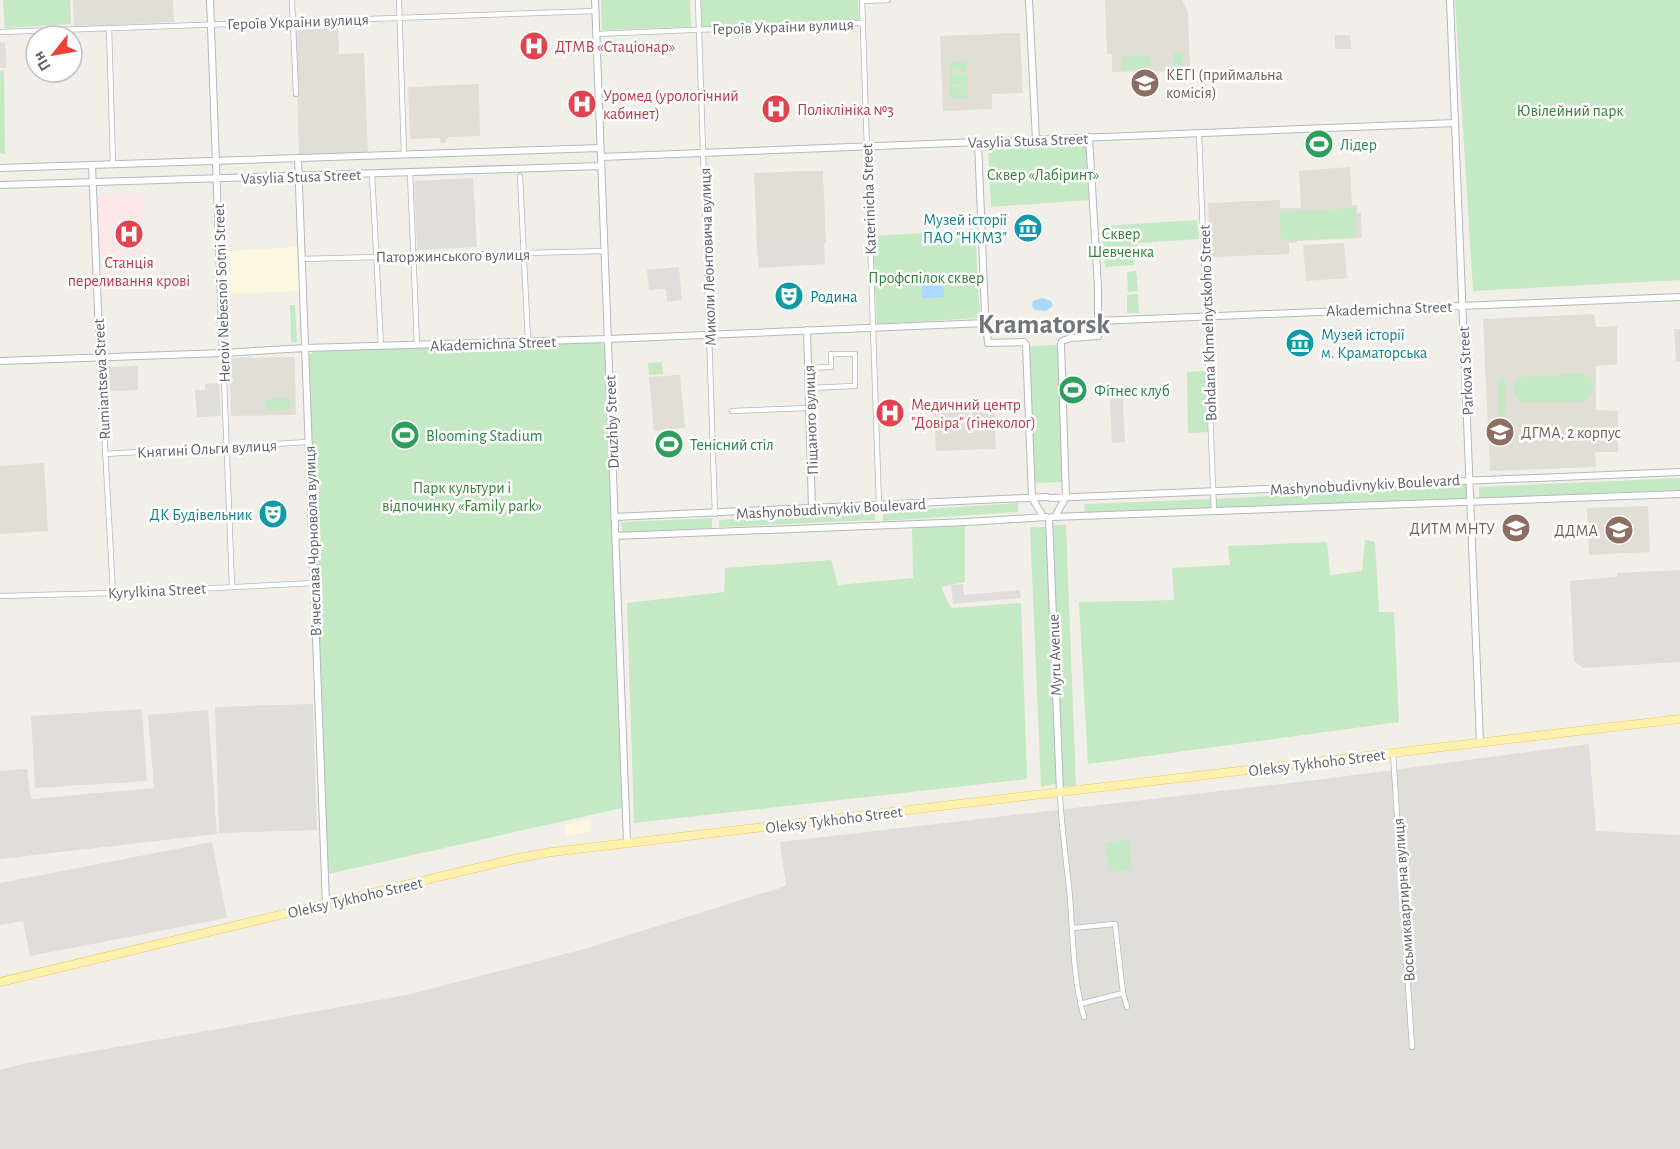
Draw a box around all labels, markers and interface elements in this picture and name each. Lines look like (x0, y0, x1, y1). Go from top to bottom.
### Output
street label: Героїв України вулиця (227, 12, 369, 33)
street label: Героїв України вулиця (712, 17, 854, 38)
north arrow (24, 24, 84, 84)
hospital icon: ДТМВ «Стаціонар» (518, 30, 550, 62)
place label: ДТМВ «Стаціонар» (555, 39, 675, 55)
text: Пн (30, 49, 54, 74)
school or university icon: КЕГІ (приймальна комісія) (1129, 67, 1161, 99)
place label: КЕГІ (приймальна комісія) (1166, 67, 1283, 101)
hospital icon: Уромед (урологічний кабинет) (566, 88, 598, 120)
place label: Уромед (урологічний кабинет) (603, 88, 739, 122)
hospital icon: Поліклініка №3 (760, 93, 792, 125)
place label: Поліклініка №3 (797, 102, 894, 118)
park label: Ювілейний парк (1516, 103, 1624, 119)
sports icon: Лідер (1303, 128, 1335, 160)
street label: Vasylia Stusa Street (967, 131, 1089, 152)
place label: Лідер (1340, 137, 1377, 153)
street label: Katerinicha Street (859, 143, 879, 255)
street label: Vasylia Stusa Street (240, 167, 362, 188)
street label: Миколи Леонтовича вулиця (697, 167, 720, 347)
park label: Сквер «Лабіринт» (987, 167, 1099, 183)
street label: Heroiv Nebesnoi Sotni Street (211, 203, 233, 383)
place label: Музей історії ПАО "НКМЗ" (923, 212, 1007, 246)
museum icon: Музей історії ПАО "НКМЗ" (1012, 212, 1044, 244)
hospital icon: Станція переливання крові (113, 218, 145, 250)
street label: Bohdana Khmelnytskoho Street (1197, 224, 1220, 422)
park label: Сквер Шевченка (1088, 226, 1154, 260)
street label: Паторжинського вулиця (376, 247, 530, 266)
place label: Станція переливання крові (68, 255, 190, 289)
park label: Профспілок сквер (868, 270, 984, 286)
theatre icon: Родина (773, 280, 805, 312)
place label: Родина (810, 289, 858, 305)
street label: Akademichna Street (1326, 299, 1452, 319)
district label: Kramatorsk (978, 311, 1110, 339)
street label: Rumiantseva Street (91, 318, 113, 440)
street label: Parkova Street (1456, 326, 1476, 416)
museum icon: Музей історії м. Краматорська (1284, 327, 1316, 359)
place label: Музей історії м. Краматорська (1321, 327, 1427, 361)
street label: Akademichna Street (430, 334, 556, 354)
street label: Піщаного вулиця (801, 365, 822, 475)
sports icon: Фітнес клуб (1057, 374, 1089, 406)
street label: Druzhby Street (602, 375, 623, 469)
place label: Фітнес клуб (1094, 383, 1170, 400)
hospital icon: Медичний центр "Довіра" (гінеколог) (874, 397, 906, 429)
place label: Медичний центр "Довіра" (гінеколог) (911, 397, 1036, 431)
school or university icon: ДГМА, 2 корпус (1484, 416, 1516, 448)
sports icon: Blooming Stadium (389, 419, 421, 451)
place label: ДГМА, 2 корпус (1521, 425, 1621, 442)
place label: Blooming Stadium (426, 428, 542, 444)
sports icon: Тенісний стіл (653, 428, 685, 460)
street label: Княгині Ольги вулиця (137, 437, 278, 462)
place label: Тенісний стіл (690, 437, 774, 453)
street label: В'ячеслава Чорновола вулиця (302, 445, 325, 637)
street label: Mashynobudivnykiv Boulevard (1270, 472, 1461, 499)
park label: Парк культури і відпочинку «Family park» (382, 480, 542, 515)
street label: Mashynobudivnykiv Boulevard (736, 496, 927, 523)
theatre icon: ДК Будівельник (257, 498, 289, 530)
place label: ДК Будівельник (150, 507, 253, 524)
school or university icon: ДИТМ МНТУ (1500, 512, 1532, 544)
school or university icon: ДДМА (1603, 514, 1635, 546)
place label: ДИТМ МНТУ (1410, 521, 1495, 537)
place label: ДДМА (1554, 523, 1599, 539)
street label: Kyrylkina Street (107, 580, 207, 603)
street label: Myru Avenue (1046, 614, 1065, 696)
street label: Oleksy Tykhoho Street (1248, 747, 1387, 780)
street label: Oleksy Tykhoho Street (765, 804, 904, 837)
street label: Восьмиквартирна вулиця (1390, 818, 1419, 982)
street label: Oleksy Tykhoho Street (286, 875, 424, 922)

